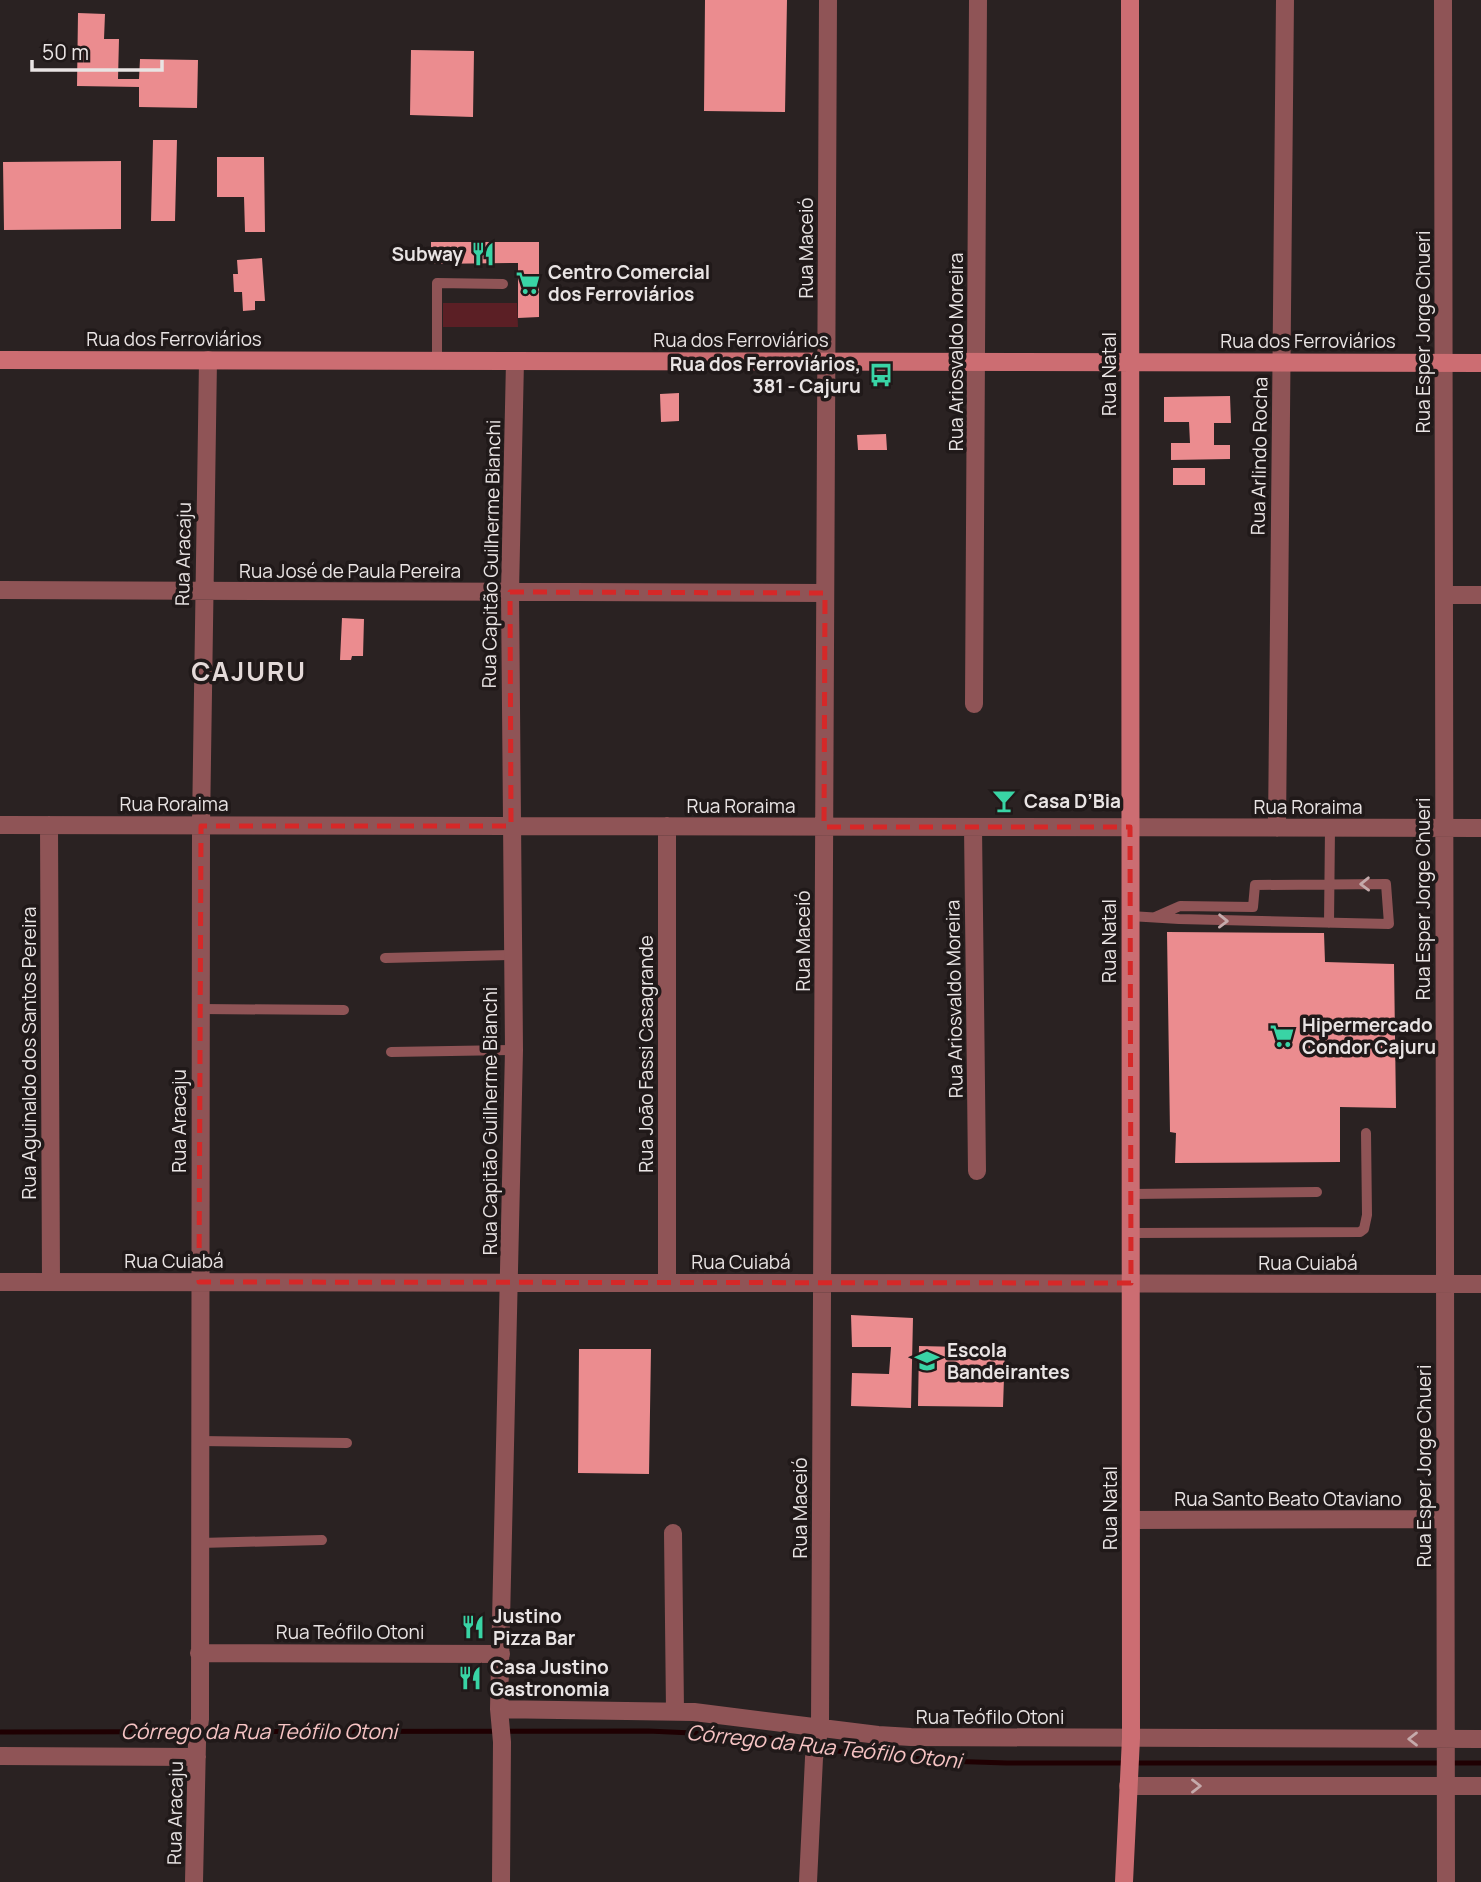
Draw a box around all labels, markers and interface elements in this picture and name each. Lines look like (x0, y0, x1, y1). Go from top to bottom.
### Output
scale bar (32, 28, 161, 72)
text: 50 m (42, 38, 89, 66)
street label: Rua Maceió (793, 197, 819, 299)
street label: Rua Esper Jorge Chueri (1410, 231, 1436, 433)
restaurant icon: Subway (469, 240, 497, 268)
place label: Subway (392, 241, 463, 267)
street label: Rua Ariosvaldo Moreira (943, 253, 969, 451)
place label: Centro Comercial dos Ferroviários (548, 259, 710, 307)
supermarket icon: Centro Comercial dos Ferroviários (514, 269, 542, 297)
street label: Rua dos Ferroviários (86, 326, 262, 352)
street label: Rua dos Ferroviários (653, 327, 829, 353)
street label: Rua dos Ferroviários (1220, 328, 1396, 354)
street label: Rua Natal (1096, 332, 1122, 416)
place label: Rua dos Ferroviários, 381 - Cajuru (670, 351, 861, 399)
bus stop icon: Rua dos Ferroviários, 381 - Cajuru (867, 361, 895, 389)
street label: Rua Arlindo Rocha (1245, 377, 1273, 535)
street label: Rua Capitão Guilherme Bianchi (476, 420, 506, 688)
street label: Rua Aracaju (169, 502, 197, 606)
street label: Rua José de Paula Pereira (239, 558, 461, 584)
district label: CAJURU (191, 653, 307, 689)
bar icon: Casa D’Bia (990, 787, 1018, 815)
place label: Casa D’Bia (1024, 788, 1121, 814)
street label: Rua Roraima (120, 791, 228, 817)
street label: Rua Roraima (687, 793, 795, 819)
street label: Rua Roraima (1254, 794, 1362, 820)
street label: Rua Esper Jorge Chueri (1410, 798, 1436, 1000)
one-way arrow (1359, 877, 1370, 892)
street label: Rua Maceió (790, 890, 816, 992)
street label: Rua Natal (1096, 899, 1122, 983)
street label: Rua Ariosvaldo Moreira (939, 900, 969, 1098)
street label: Rua Aguinaldo dos Santos Pereira (16, 907, 42, 1199)
one-way arrow (1218, 913, 1229, 928)
street label: Rua João Fassi Casagrande (633, 935, 659, 1173)
street label: Rua Capitão Guilherme Bianchi (477, 987, 503, 1255)
place label: Hipermercado Condor Cajuru (1302, 1012, 1436, 1060)
supermarket icon: Hipermercado Condor Cajuru (1268, 1022, 1296, 1050)
street label: Rua Aracaju (166, 1069, 192, 1173)
street label: Rua Cuiabá (124, 1248, 224, 1274)
street label: Rua Cuiabá (691, 1249, 791, 1275)
street label: Rua Cuiabá (1258, 1250, 1358, 1276)
place label: Escola Bandeirantes (947, 1337, 1070, 1385)
school or university icon: Escola Bandeirantes (913, 1347, 941, 1375)
street label: Rua Esper Jorge Chueri (1411, 1365, 1437, 1567)
street label: Rua Maceió (787, 1457, 813, 1559)
street label: Rua Natal (1097, 1466, 1123, 1550)
street label: Rua Santo Beato Otaviano (1174, 1486, 1402, 1512)
place label: Justino Pizza Bar (493, 1603, 576, 1651)
restaurant icon: Justino Pizza Bar (459, 1613, 487, 1641)
street label: Rua Teófilo Otoni (276, 1619, 424, 1645)
place label: Casa Justino Gastronomia (490, 1654, 609, 1702)
restaurant icon: Casa Justino Gastronomia (456, 1664, 484, 1692)
street label: Rua Teófilo Otoni (916, 1704, 1064, 1730)
water label: Córrego da Rua Teófilo Otoni (121, 1717, 400, 1745)
water label: Córrego da Rua Teófilo Otoni (685, 1718, 966, 1775)
one-way arrow (1407, 1731, 1418, 1747)
street label: Rua Aracaju (161, 1761, 189, 1865)
one-way arrow (1191, 1778, 1202, 1794)

